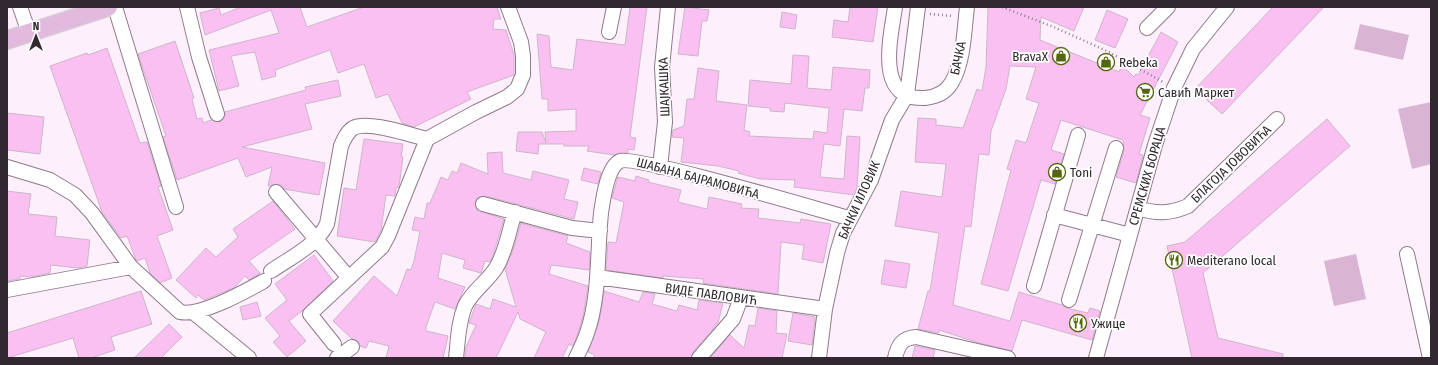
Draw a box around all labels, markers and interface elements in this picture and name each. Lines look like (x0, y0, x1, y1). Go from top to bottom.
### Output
north arrow (16, 16, 56, 56)
text: N (33, 20, 39, 33)
street label: БАЧКА (947, 40, 969, 76)
shop icon: BravaX (1051, 46, 1071, 66)
place label: BravaX (1012, 49, 1049, 64)
shop icon: Rebeka (1096, 52, 1116, 72)
place label: Rebeka (1119, 55, 1158, 70)
street label: ШАЈКАШКА (655, 57, 673, 117)
supermarket icon: Савић Маркет (1135, 82, 1155, 102)
place label: Савић Маркет (1158, 85, 1235, 100)
street label: БЛАГОЈА ЈОВОВИЋА (1188, 122, 1274, 206)
street label: СРЕМСКИХ БОРАЦА (1126, 125, 1168, 227)
street label: ШАБАНА БАЈРАМОВИЋА (635, 154, 761, 202)
street label: БАЧКИ ИЛОВИК (835, 159, 883, 241)
shop icon: Toni (1047, 162, 1067, 182)
place label: Toni (1070, 165, 1092, 180)
restaurant icon: Mediterano local (1164, 250, 1184, 270)
place label: Mediterano local (1187, 253, 1277, 268)
street label: ВИДЕ ПАВЛОВИЋ (664, 280, 758, 308)
restaurant icon: Ужице (1068, 313, 1088, 333)
place label: Ужице (1090, 316, 1125, 331)

